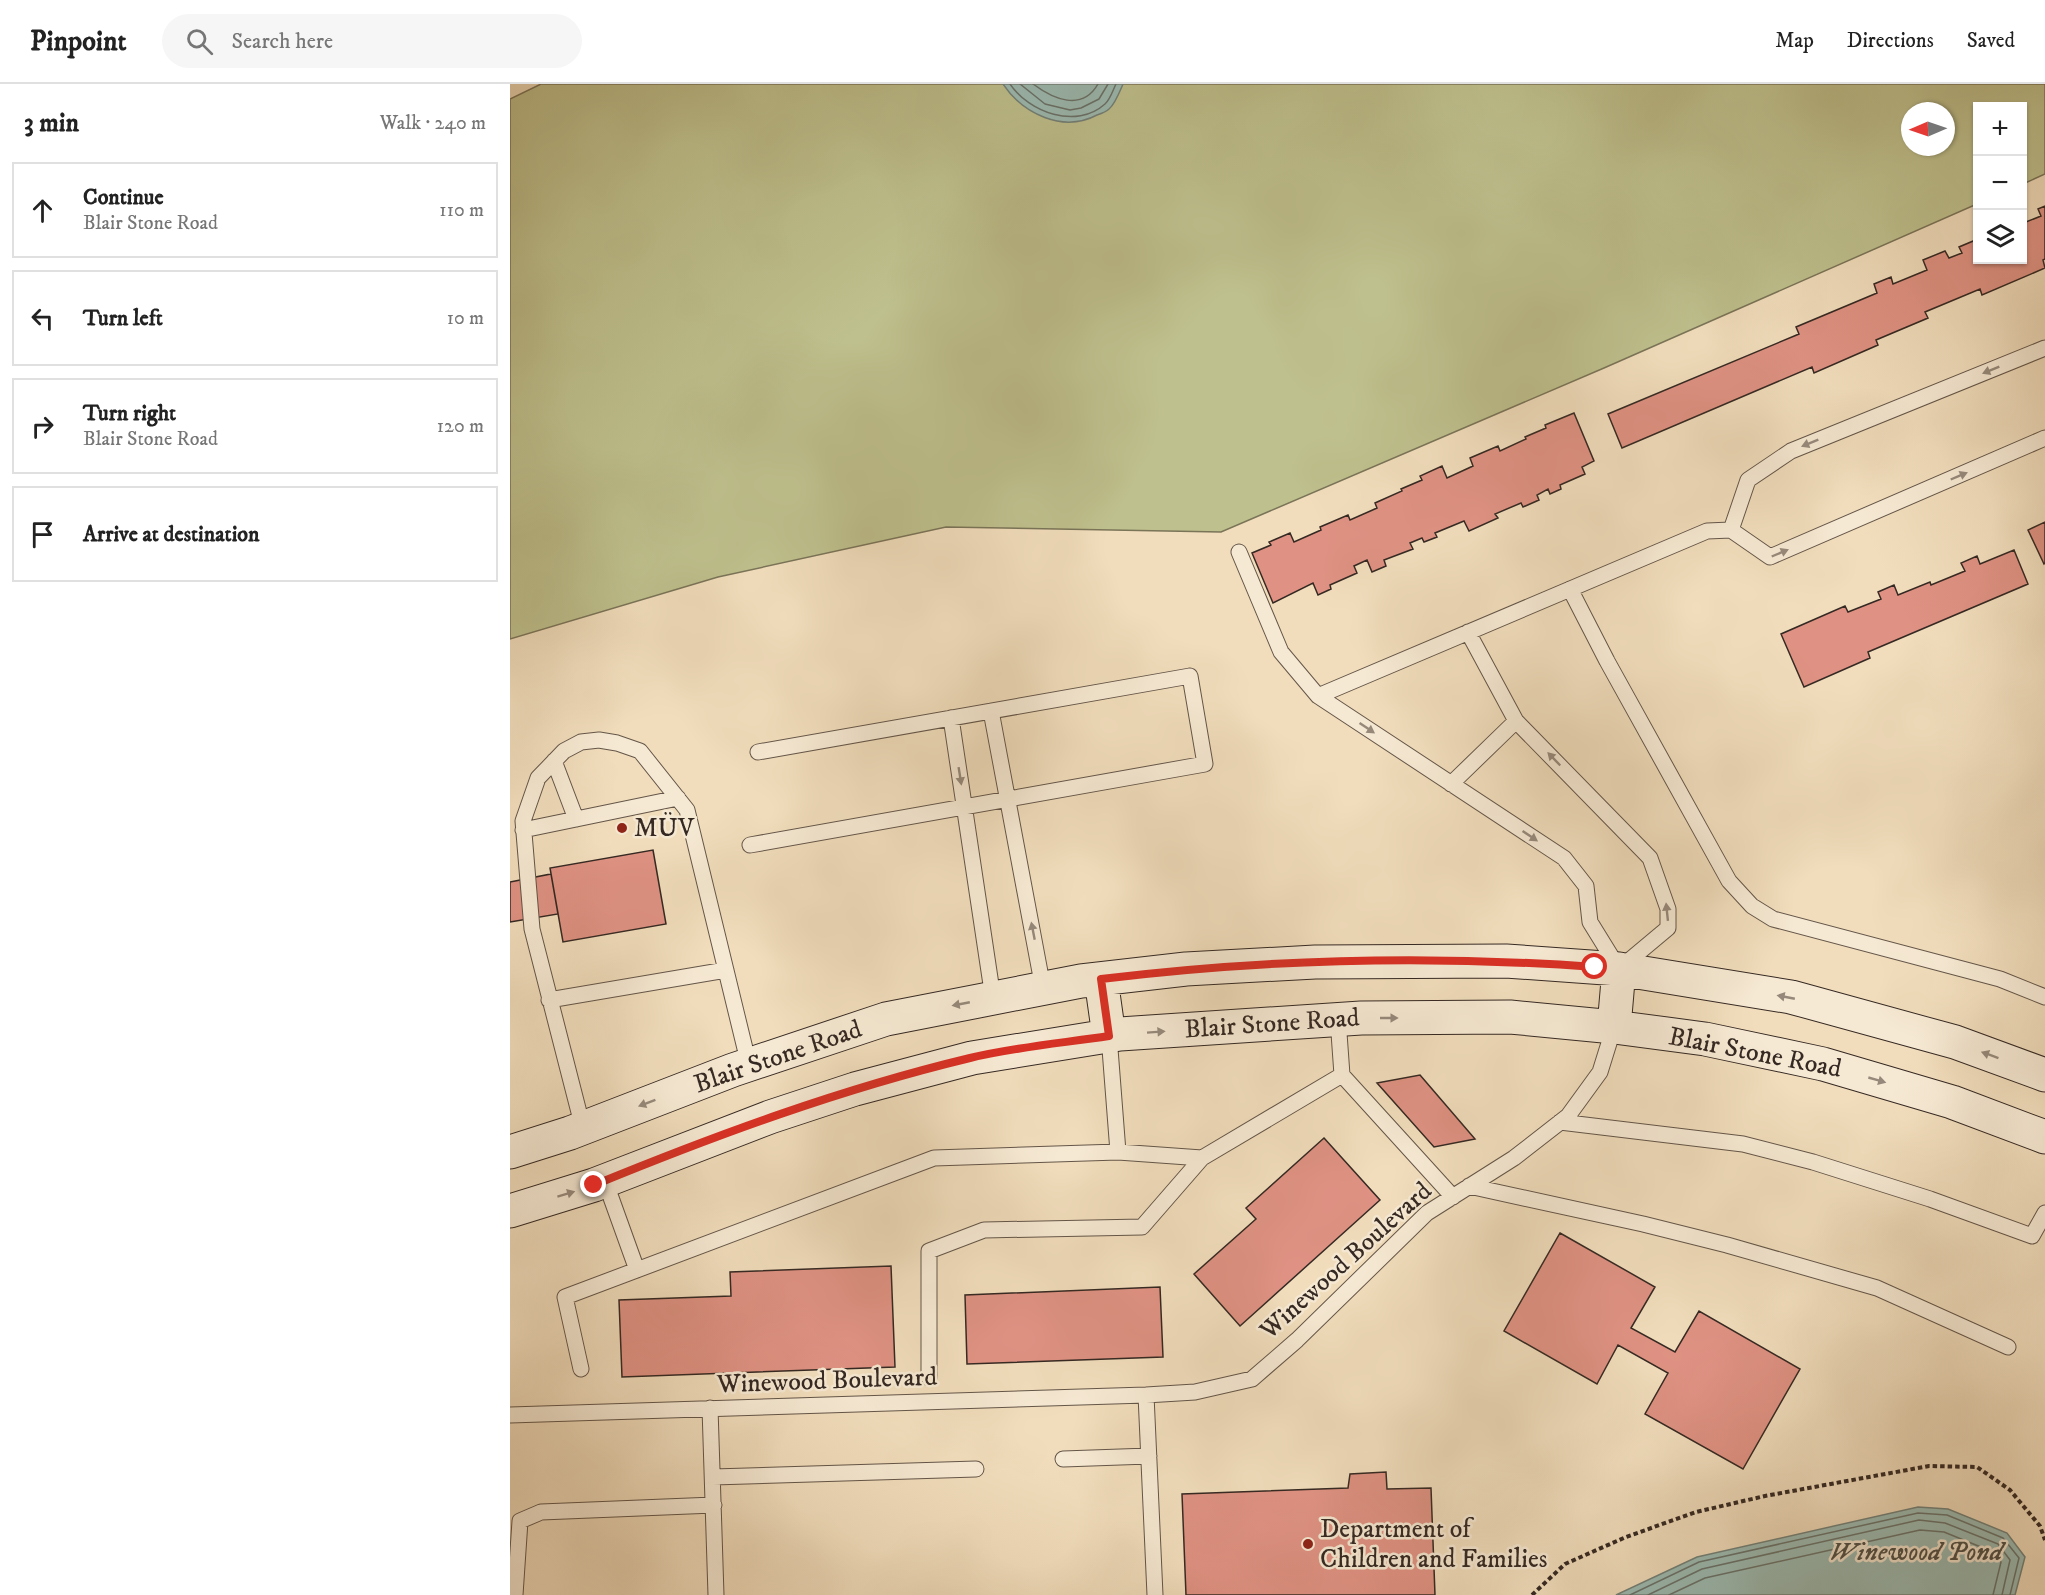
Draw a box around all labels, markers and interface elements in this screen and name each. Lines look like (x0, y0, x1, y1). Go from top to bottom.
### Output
search box (162, 14, 582, 68)
text: Pinpoint (30, 24, 126, 59)
icon: search (183, 25, 216, 58)
text: Search here (231, 28, 333, 55)
text: Map (1775, 28, 1814, 54)
text: Directions (1847, 28, 1934, 54)
text: Saved (1967, 28, 2015, 54)
north arrow (1901, 102, 1955, 156)
map controls (1973, 102, 2027, 264)
button: + (1973, 102, 2027, 156)
text: 3 min (24, 107, 79, 140)
text: Walk · 240 m (380, 111, 486, 136)
button: − (1973, 156, 2027, 210)
text: Continue (83, 184, 164, 211)
icon: ahead (26, 194, 59, 227)
text: 110 m (439, 198, 484, 223)
button: layers (1973, 210, 2027, 264)
text: Blair Stone Road (83, 211, 218, 236)
icon: left (26, 302, 59, 335)
text: Turn left (83, 305, 163, 332)
text: 10 m (447, 306, 484, 331)
one-way arrow (1982, 366, 2000, 375)
text: Turn right (83, 400, 176, 427)
icon: right (26, 410, 59, 443)
text: 120 m (437, 414, 484, 439)
text: Blair Stone Road (83, 427, 218, 452)
one-way arrow (1801, 439, 1819, 448)
one-way arrow (1950, 471, 1968, 481)
icon: arrive (26, 518, 59, 551)
text: Arrive at destination (83, 521, 260, 548)
one-way arrow (1771, 548, 1789, 558)
one-way arrow (1359, 722, 1375, 733)
one-way arrow (1548, 753, 1562, 767)
one-way arrow (956, 766, 965, 785)
place label: MÜV (634, 812, 695, 845)
marker: MÜV (615, 821, 629, 835)
one-way arrow (1521, 830, 1538, 841)
one-way arrow (1662, 903, 1672, 922)
one-way arrow (1028, 921, 1037, 940)
route start (1581, 953, 1607, 979)
one-way arrow (1776, 992, 1795, 1001)
one-way arrow (951, 1000, 970, 1009)
street label: Blair Stone Road (1183, 1001, 1361, 1047)
street label: Blair Stone Road (690, 1013, 866, 1101)
one-way arrow (1379, 1013, 1398, 1023)
street label: Blair Stone Road (1666, 1020, 1844, 1086)
one-way arrow (1147, 1027, 1166, 1036)
one-way arrow (1981, 1050, 1999, 1060)
one-way arrow (1868, 1076, 1886, 1085)
one-way arrow (638, 1099, 656, 1109)
route end (580, 1171, 606, 1197)
street label: Winewood Boulevard (1252, 1175, 1439, 1348)
one-way arrow (557, 1189, 575, 1198)
street label: Winewood Boulevard (715, 1361, 938, 1401)
place label: Department of Children and Families (1320, 1513, 1548, 1576)
water label: Winewood Pond (1829, 1535, 2007, 1569)
marker: Department of Children and Families (1301, 1537, 1315, 1551)

